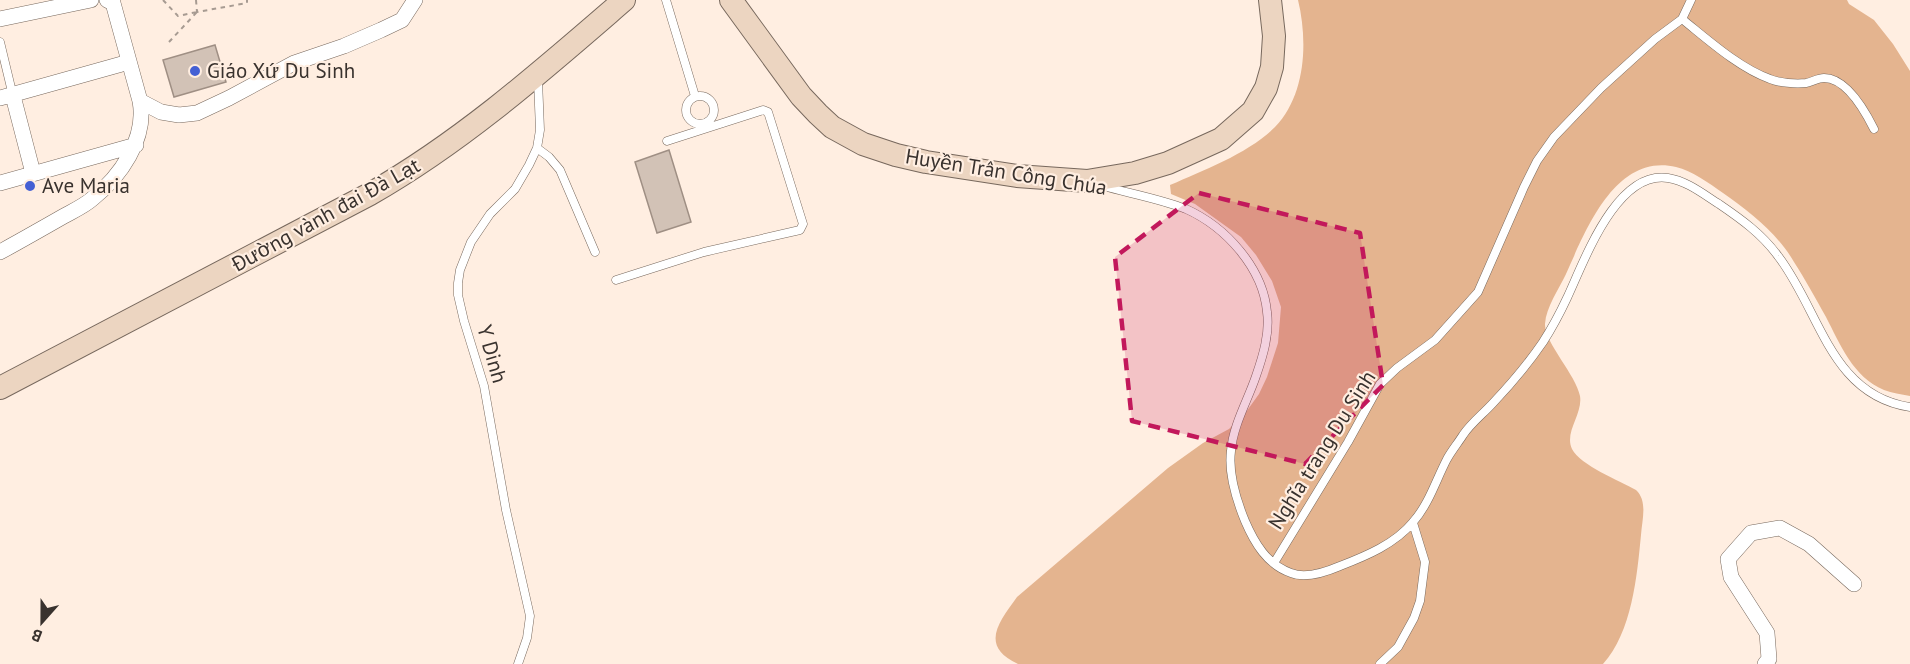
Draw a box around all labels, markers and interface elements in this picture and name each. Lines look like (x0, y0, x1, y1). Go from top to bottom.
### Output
place label: Giáo Xứ Du Sinh (207, 57, 355, 84)
marker: Giáo Xứ Du Sinh (188, 64, 202, 78)
street label: Huyền Trân Công Chúa (903, 142, 1109, 201)
street label: Đường vành đai Đà Lạt (226, 152, 425, 278)
place label: Ave Maria (42, 172, 130, 199)
marker: Ave Maria (23, 179, 37, 193)
street label: Y Dinh (471, 322, 514, 386)
street label: Nghĩa trang Du Sinh (1262, 365, 1381, 534)
north arrow (12, 592, 72, 652)
text: B (29, 625, 45, 647)

